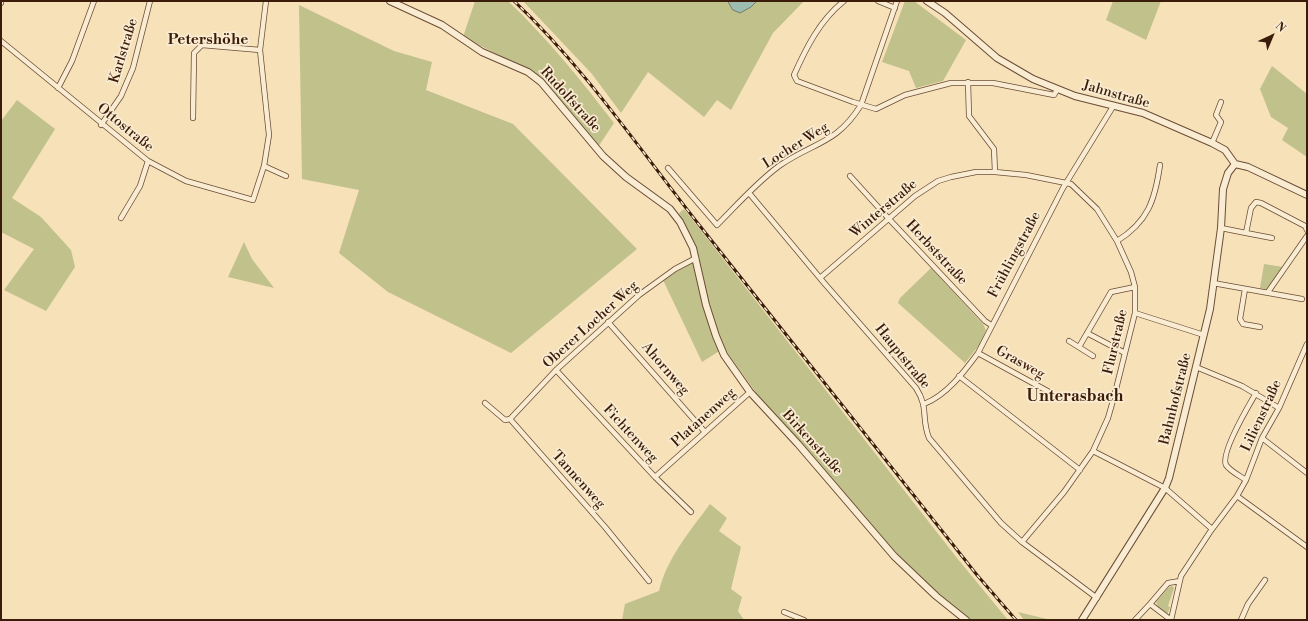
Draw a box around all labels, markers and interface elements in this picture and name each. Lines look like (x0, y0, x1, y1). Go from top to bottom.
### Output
street label: Karlstraße (106, 16, 142, 86)
north arrow (1252, 16, 1292, 56)
text: N (1272, 19, 1288, 35)
district label: Petershöhe (168, 31, 248, 49)
street label: Rudolfstraße (536, 64, 604, 136)
street label: Jahnstraße (1081, 77, 1151, 113)
street label: Ottostraße (93, 100, 157, 156)
street label: Locher Weg (760, 119, 832, 173)
street label: Winterstraße (847, 176, 921, 242)
street label: Frühlingstraße (985, 209, 1045, 301)
street label: Herbststraße (902, 217, 970, 289)
street label: Oberer Locher Weg (540, 278, 642, 372)
street label: Flurstraße (1100, 308, 1132, 376)
street label: Hauptstraße (871, 321, 933, 393)
street label: Ahornweg (638, 339, 692, 399)
street label: Grasweg (992, 343, 1048, 383)
street label: Bahnhofstraße (1156, 351, 1196, 447)
street label: Lilienstraße (1238, 377, 1286, 455)
street label: Platanenweg (668, 385, 740, 451)
district label: Unterasbach (1027, 387, 1123, 407)
street label: Fichtenweg (599, 402, 661, 466)
street label: Birkenstraße (778, 407, 846, 479)
street label: Tannenweg (548, 448, 608, 512)

